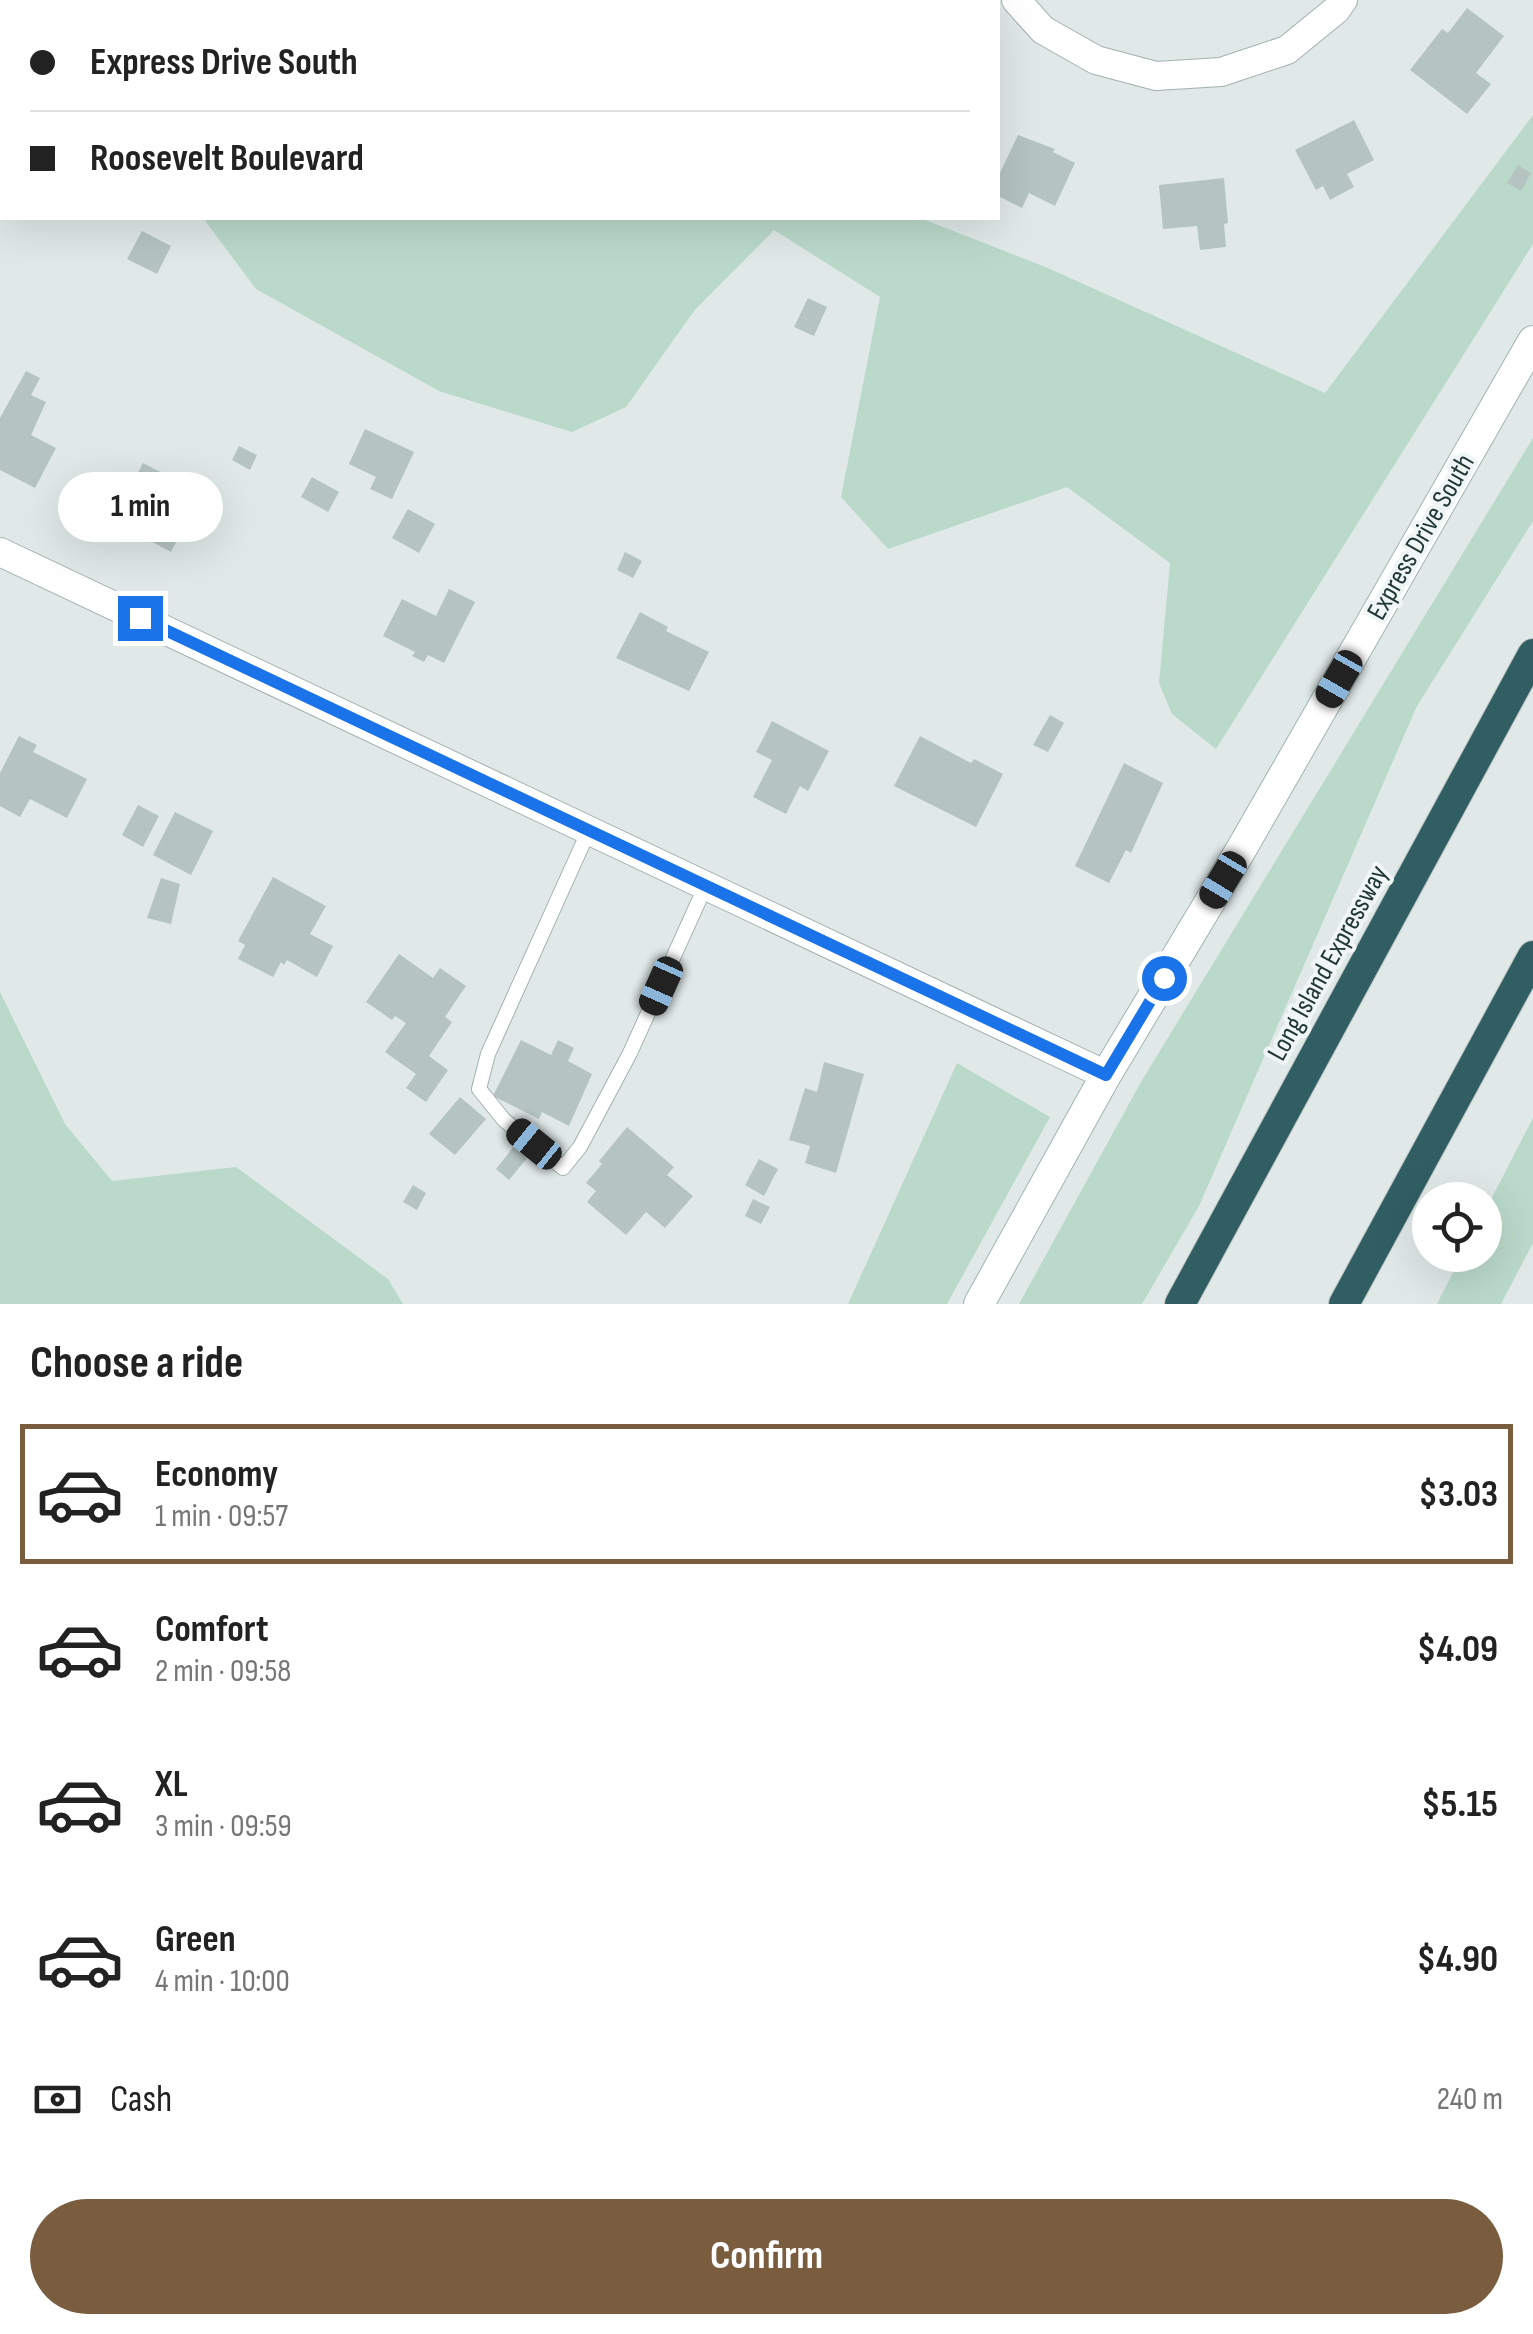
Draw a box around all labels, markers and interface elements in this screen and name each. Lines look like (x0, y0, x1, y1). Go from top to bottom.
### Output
text: Express Drive South (90, 40, 358, 85)
text: Roosevelt Boulevard (90, 136, 364, 181)
street label: Express Drive South (1360, 448, 1482, 626)
callout: 1 min (58, 473, 222, 543)
text: 1 min (111, 487, 170, 526)
route end (118, 596, 163, 641)
car (1311, 646, 1367, 712)
car (1195, 847, 1251, 913)
street label: Long Island Expressway (1261, 859, 1395, 1066)
car (635, 952, 687, 1020)
route start (1142, 956, 1187, 1001)
car (501, 1113, 567, 1175)
map controls (1412, 1182, 1502, 1272)
button: locate (1412, 1182, 1502, 1272)
text: Choose a ride (30, 1336, 243, 1391)
icon: car (35, 1449, 125, 1539)
text: Economy (155, 1452, 278, 1497)
text: $3.03 (1419, 1472, 1498, 1517)
text: 1 min · 09:57 (155, 1497, 288, 1536)
icon: car (35, 1604, 125, 1694)
text: Comfort (155, 1607, 269, 1652)
text: $4.09 (1417, 1627, 1498, 1672)
text: 2 min · 09:58 (155, 1652, 291, 1691)
icon: car (35, 1759, 125, 1849)
text: XL (155, 1762, 188, 1807)
text: $5.15 (1421, 1782, 1498, 1827)
text: 3 min · 09:59 (155, 1807, 292, 1846)
icon: car (35, 1914, 125, 2004)
text: Green (155, 1917, 236, 1962)
text: $4.90 (1417, 1937, 1498, 1982)
text: 4 min · 10:00 (155, 1962, 290, 2001)
icon: cash (30, 2072, 85, 2127)
text: Cash (110, 2077, 172, 2122)
text: 240 m (1437, 2080, 1503, 2119)
button: Confirm (30, 2199, 1503, 2314)

